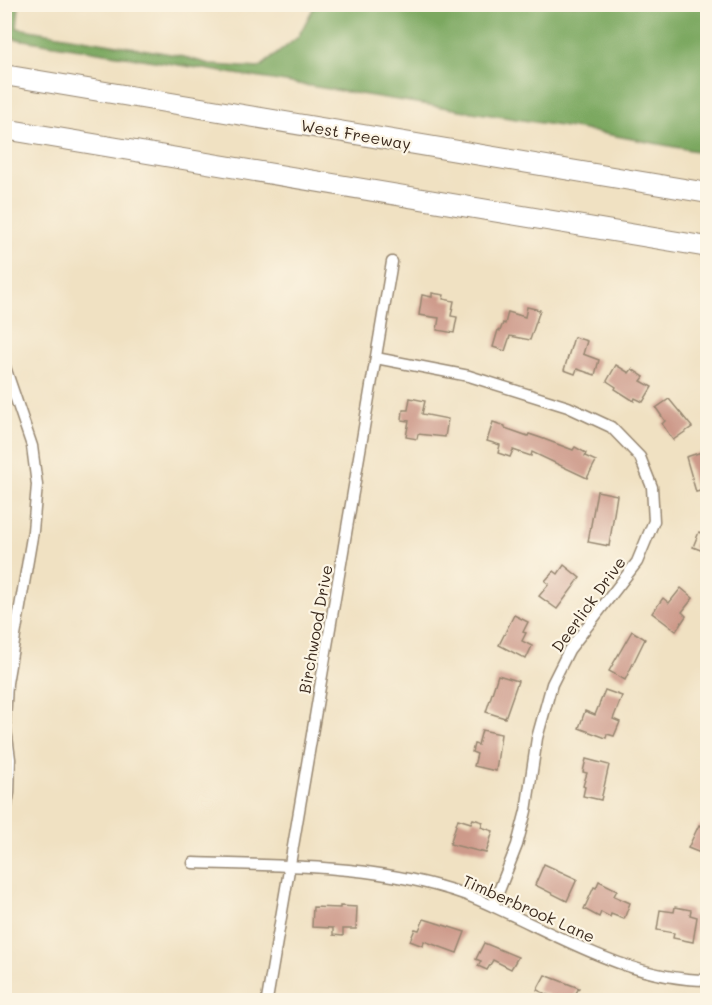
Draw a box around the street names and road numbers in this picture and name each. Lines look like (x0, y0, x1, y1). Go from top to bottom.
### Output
street label: West Freeway (299, 114, 413, 154)
street label: Deerlick Drive (546, 552, 630, 656)
street label: Birchwood Drive (293, 563, 337, 695)
street label: Timberbrook Lane (460, 869, 598, 947)

